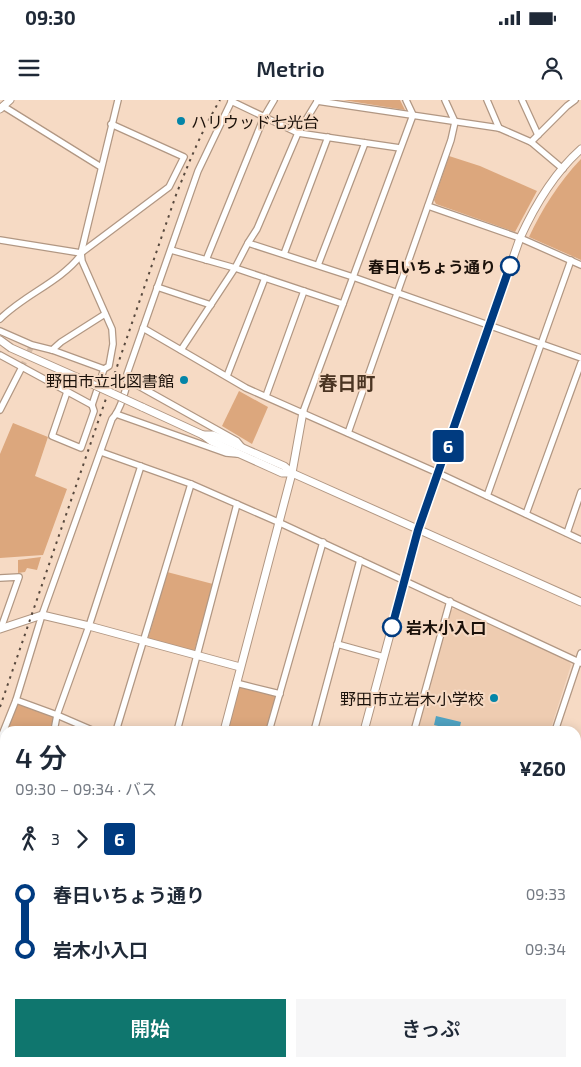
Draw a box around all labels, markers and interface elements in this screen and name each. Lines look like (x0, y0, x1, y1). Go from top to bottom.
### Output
text: 09:30 (25, 6, 76, 29)
icon: menu (15, 54, 43, 82)
icon: person (538, 54, 566, 82)
text: Metrio (256, 55, 325, 81)
place label: ハリウッド七光台 (191, 112, 319, 131)
marker: ハリウッド七光台 (175, 115, 187, 127)
marker: 春日いちょう通り (500, 256, 520, 276)
place label: 春日いちょう通り (368, 257, 496, 276)
place label: 野田市立北図書館 (46, 371, 174, 390)
district label: 春日町 (318, 371, 376, 394)
marker: 野田市立北図書館 (178, 374, 190, 386)
line badge: 6 (432, 430, 464, 462)
text: 6 (443, 435, 453, 457)
marker: 岩木小入口 (382, 617, 402, 637)
place label: 岩木小入口 (406, 618, 486, 637)
place label: 野田市立岩木小学校 (340, 689, 484, 708)
marker: 野田市立岩木小学校 (488, 692, 500, 704)
text: 4 分 (15, 740, 67, 774)
text: ¥260 (519, 757, 566, 780)
text: 09:30 – 09:34 · バス (15, 779, 157, 798)
icon: walk (15, 825, 43, 853)
icon: forward (68, 825, 96, 853)
text: 6 (114, 828, 125, 850)
text: 3 (51, 829, 60, 848)
text: 春日いちょう通り (53, 883, 205, 906)
text: 09:33 (526, 884, 566, 903)
text: 岩木小入口 (53, 938, 148, 961)
text: 09:34 (525, 939, 566, 958)
button: 開始 (15, 999, 286, 1057)
button: きっぷ (296, 999, 566, 1057)

